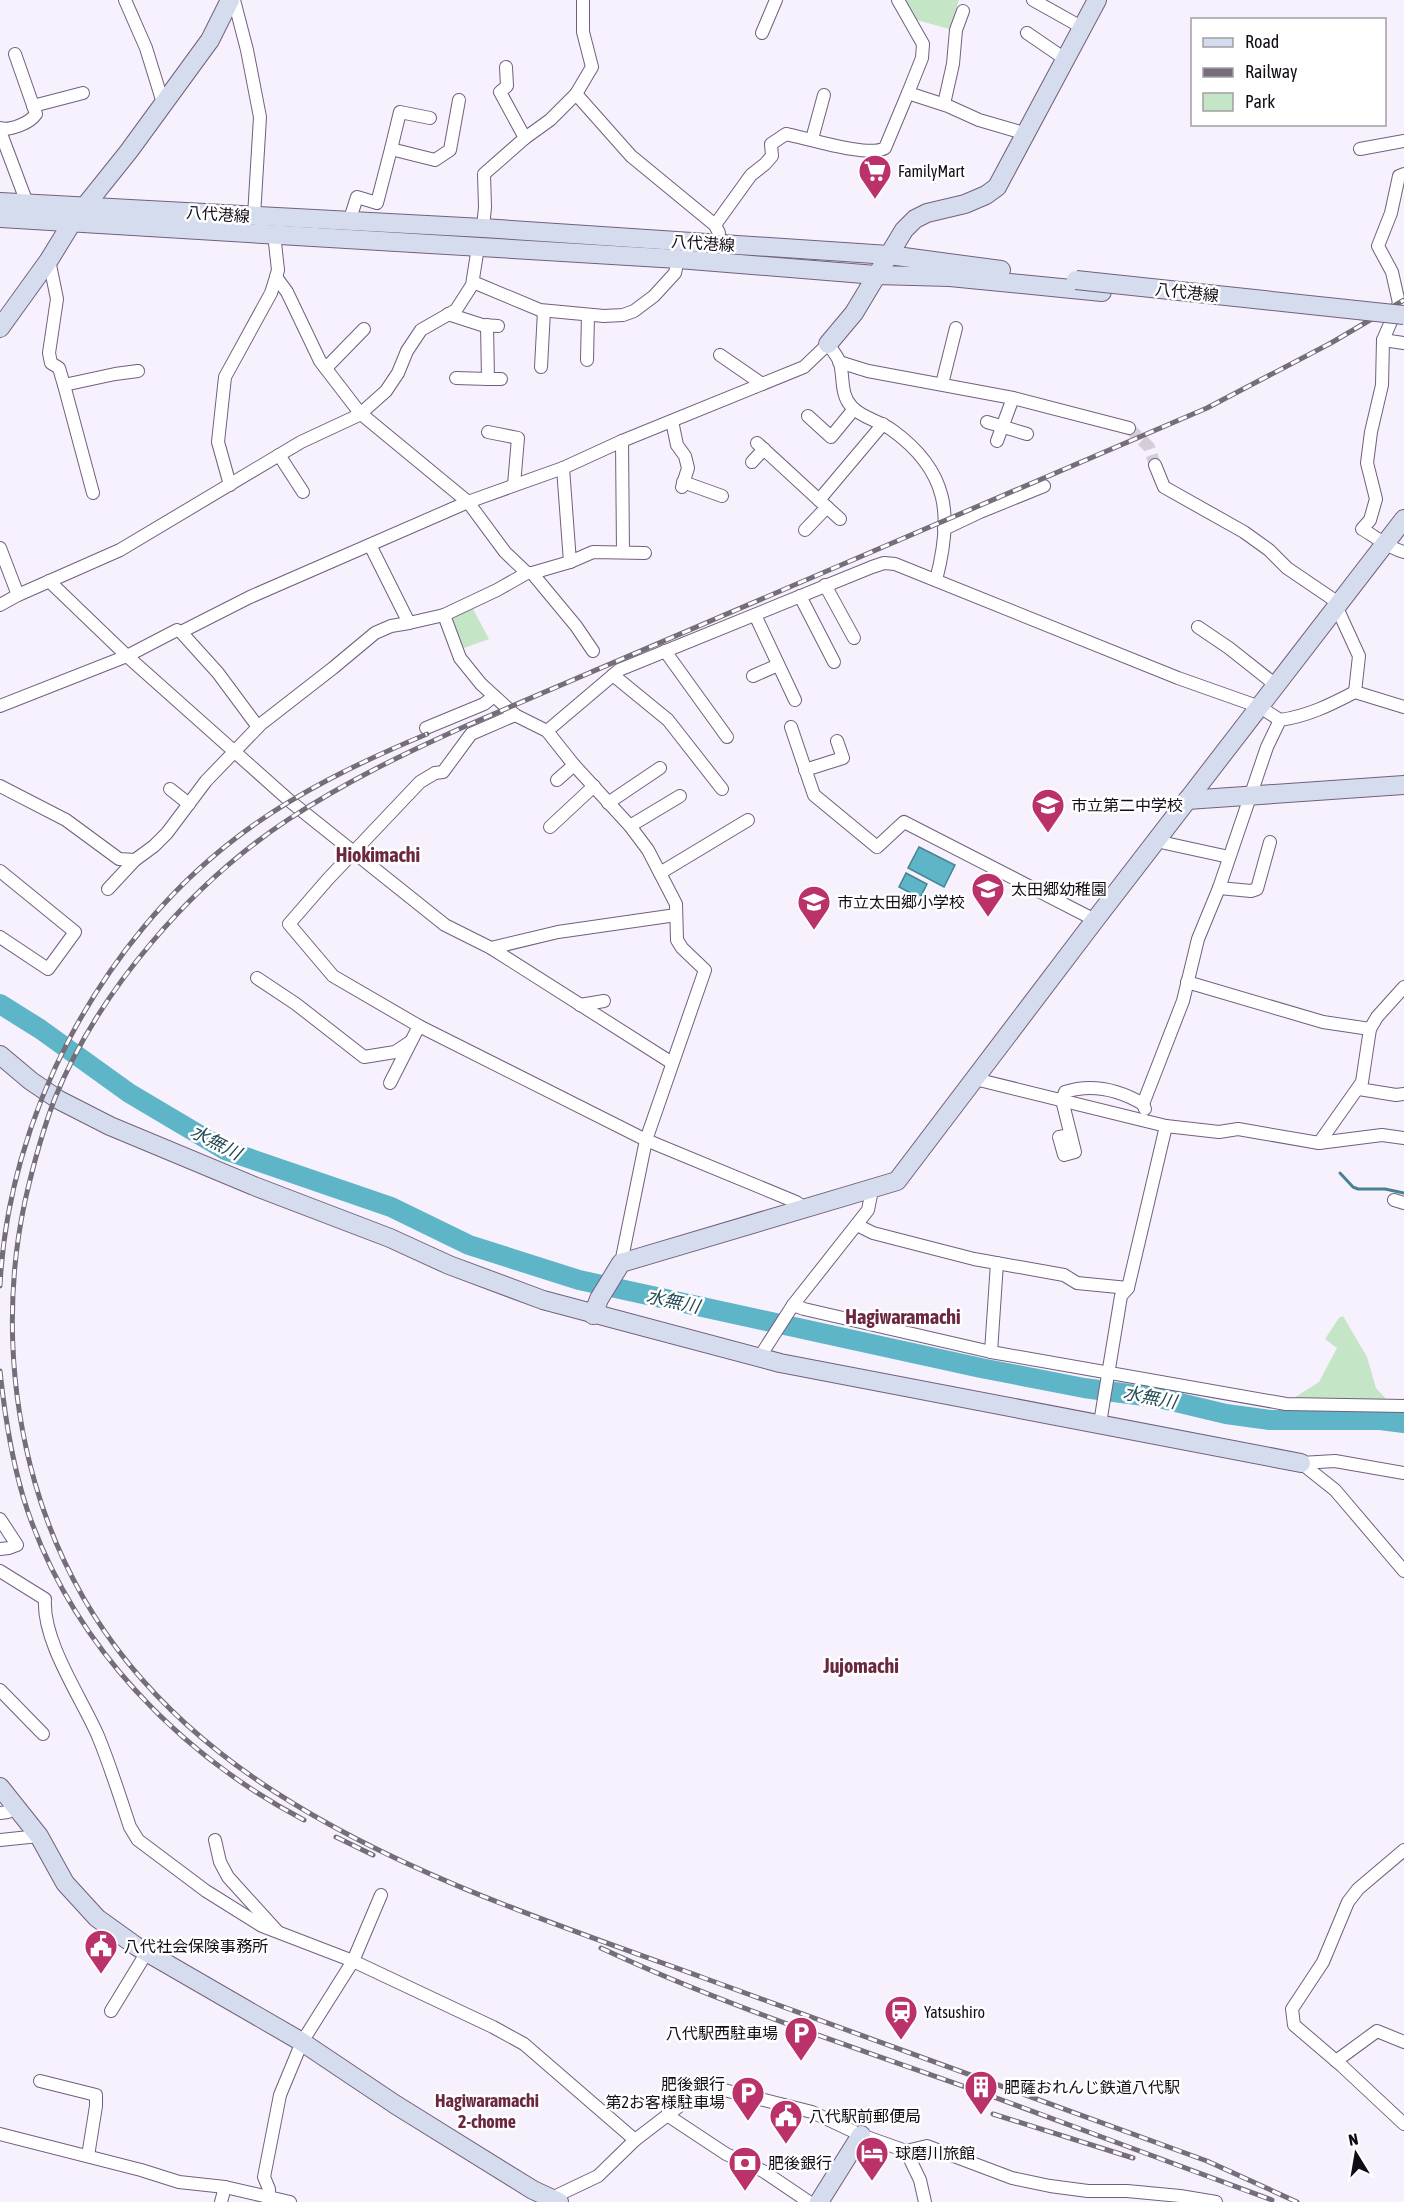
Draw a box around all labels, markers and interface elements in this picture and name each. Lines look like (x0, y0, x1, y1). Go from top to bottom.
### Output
legend (1191, 18, 1386, 126)
text: Road (1245, 31, 1279, 52)
text: Railway (1245, 61, 1297, 82)
text: Park (1245, 91, 1275, 112)
supermarket icon: FamilyMart (857, 153, 893, 200)
place label: FamilyMart (898, 162, 965, 181)
street label: 八代港線 (185, 203, 251, 225)
street label: 八代港線 (670, 232, 736, 254)
street label: 八代港線 (1154, 280, 1220, 304)
school or university icon: 市立第二中学校 (1030, 787, 1066, 834)
place label: 市立第二中学校 (1071, 796, 1183, 814)
district label: Hiokimachi (336, 843, 420, 866)
school or university icon: 太田郷幼稚園 (970, 871, 1006, 918)
place label: 太田郷幼稚園 (1011, 880, 1107, 898)
school or university icon: 市立太田郷小学校 (796, 884, 832, 931)
place label: 市立太田郷小学校 (837, 893, 965, 911)
water label: 水無川 (187, 1120, 247, 1165)
water label: 水無川 (644, 1285, 704, 1317)
district label: Hagiwaramachi (845, 1305, 961, 1328)
water label: 水無川 (1121, 1382, 1180, 1413)
district label: Jujomachi (822, 1654, 899, 1677)
public building icon: 八代社会保険事務所 (83, 1928, 119, 1975)
place label: 八代社会保険事務所 (124, 1937, 268, 1955)
station icon: Yatsushiro (883, 1994, 919, 2041)
place label: Yatsushiro (924, 2003, 985, 2021)
parking icon: 八代駅西駐車場 (783, 2015, 819, 2062)
place label: 八代駅西駐車場 (666, 2024, 778, 2042)
building icon: 肥薩おれんじ鉄道八代駅 (963, 2069, 999, 2116)
place label: 肥後銀行 第2お客様駐車場 (605, 2075, 725, 2111)
parking icon: 肥後銀行 第2お客様駐車場 (730, 2075, 766, 2122)
place label: 肥薩おれんじ鉄道八代駅 (1004, 2078, 1180, 2096)
district label: Hagiwaramachi 2-chome (435, 2090, 539, 2132)
public building icon: 八代駅前郵便局 (768, 2098, 804, 2145)
place label: 八代駅前郵便局 (809, 2107, 921, 2125)
north arrow (1326, 2124, 1386, 2184)
text: N (1347, 2130, 1359, 2149)
hotel icon: 球磨川旅館 (854, 2135, 890, 2182)
place label: 球磨川旅館 (895, 2144, 975, 2162)
bank icon: 肥後銀行 (727, 2145, 763, 2192)
place label: 肥後銀行 (768, 2154, 832, 2172)

